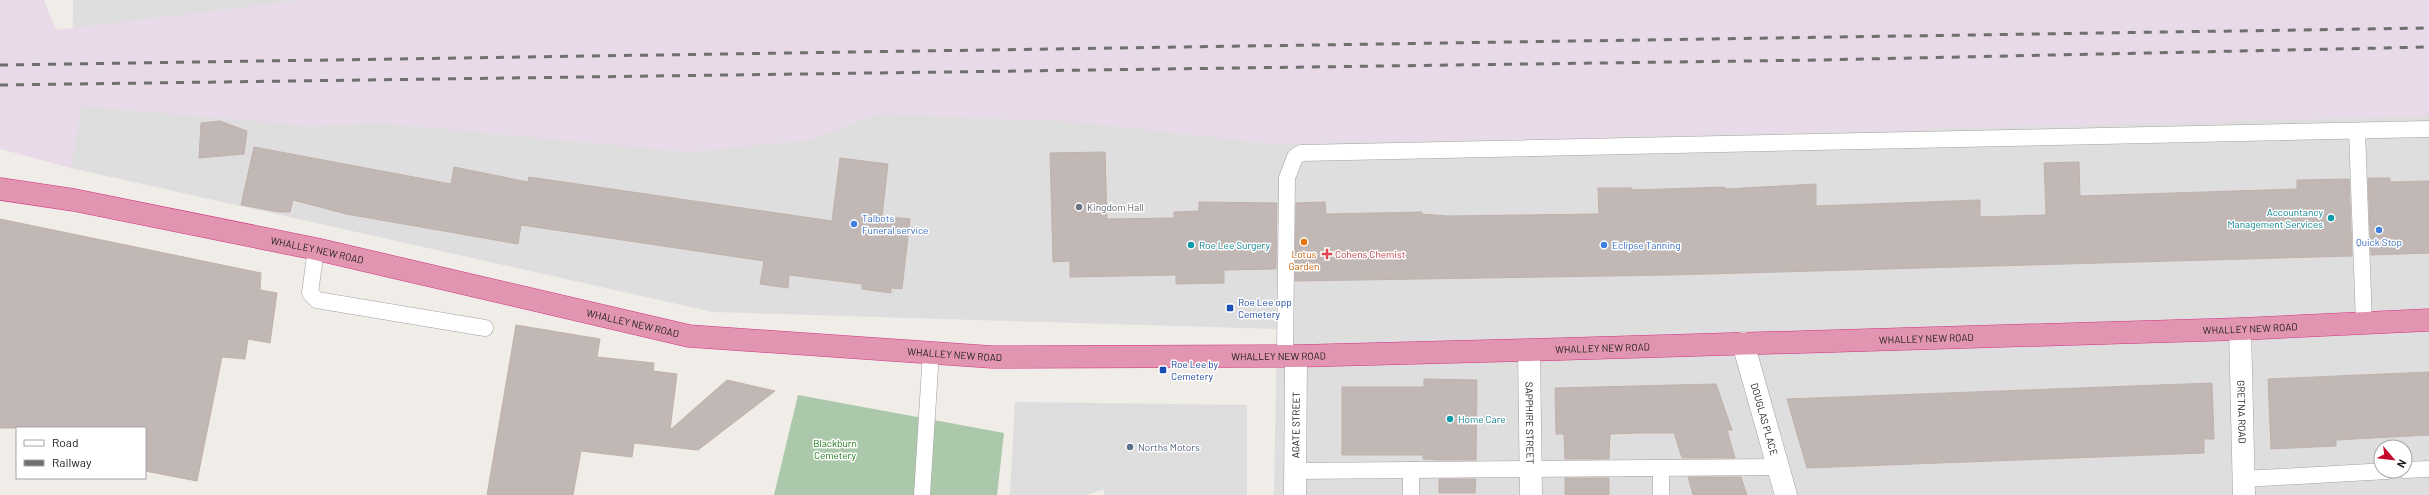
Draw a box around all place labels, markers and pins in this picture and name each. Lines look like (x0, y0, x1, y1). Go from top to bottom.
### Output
place label: Kingdom Hall (1087, 201, 1144, 213)
marker: Kingdom Hall (1074, 202, 1084, 212)
place label: Accountancy Management Services (2227, 206, 2323, 230)
place label: Talbots Funeral service (862, 212, 928, 236)
marker: Accountancy Management Services (2326, 213, 2336, 223)
marker: Talbots Funeral service (849, 219, 859, 229)
marker: Quick Stop (2374, 225, 2384, 235)
place label: Quick Stop (2356, 236, 2402, 248)
marker: Lotus Garden (1299, 237, 1309, 247)
place label: Roe Lee Surgery (1199, 239, 1271, 251)
place label: Eclipse Tanning (1612, 239, 1680, 251)
marker: Roe Lee Surgery (1186, 240, 1196, 250)
marker: Eclipse Tanning (1599, 240, 1609, 250)
place label: Lotus Garden (1289, 248, 1319, 272)
place label: Cohens Chemist (1335, 248, 1406, 260)
marker: Cohens Chemist (1322, 249, 1332, 259)
place label: Roe Lee opp Cemetery (1238, 296, 1292, 320)
marker: Roe Lee opp Cemetery (1225, 303, 1235, 313)
place label: Roe Lee by Cemetery (1171, 358, 1219, 382)
marker: Roe Lee by Cemetery (1158, 365, 1168, 375)
place label: Home Care (1458, 413, 1506, 425)
marker: Home Care (1445, 414, 1455, 424)
place label: Norths Motors (1138, 441, 1200, 453)
marker: Norths Motors (1125, 442, 1135, 452)

